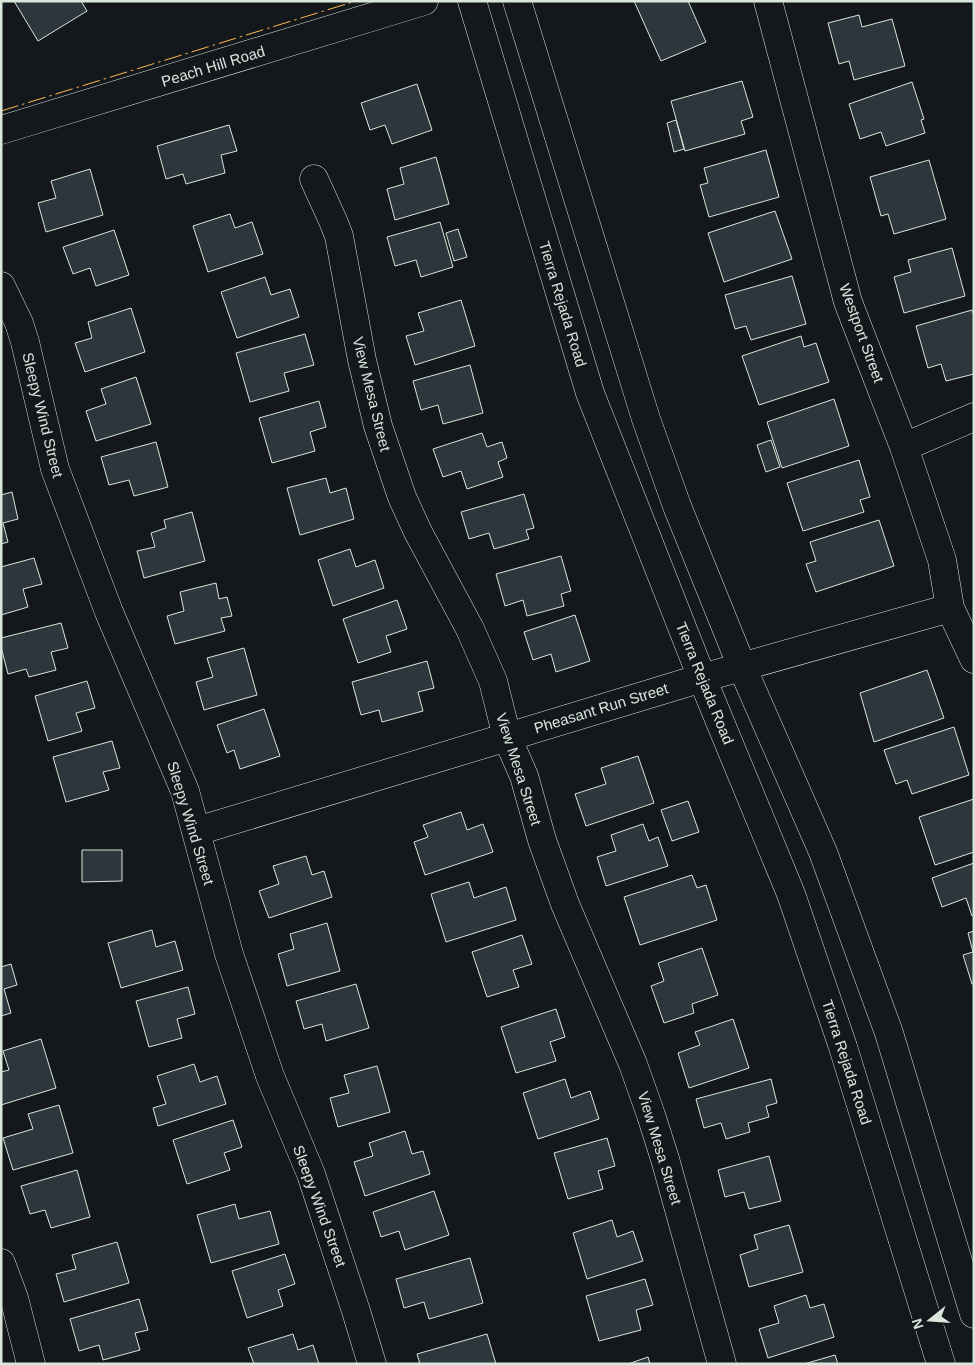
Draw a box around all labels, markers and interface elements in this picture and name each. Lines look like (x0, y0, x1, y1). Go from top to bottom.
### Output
street label: Peach Hill Road (159, 42, 267, 90)
street label: Tierra Rejada Road (536, 239, 590, 369)
street label: Westport Street (836, 281, 888, 386)
street label: View Mesa Street (350, 335, 395, 454)
street label: Sleepy Wind Street (19, 351, 67, 480)
street label: Tierra Rejada Road (673, 619, 737, 747)
street label: Pheasant Run Street (532, 679, 671, 736)
street label: View Mesa Street (493, 711, 545, 828)
street label: Sleepy Wind Street (164, 759, 218, 888)
street label: Tierra Rejada Road (819, 997, 875, 1127)
street label: View Mesa Street (635, 1089, 686, 1207)
street label: Sleepy Wind Street (290, 1143, 350, 1270)
north arrow (905, 1295, 955, 1345)
text: N (908, 1317, 927, 1331)

